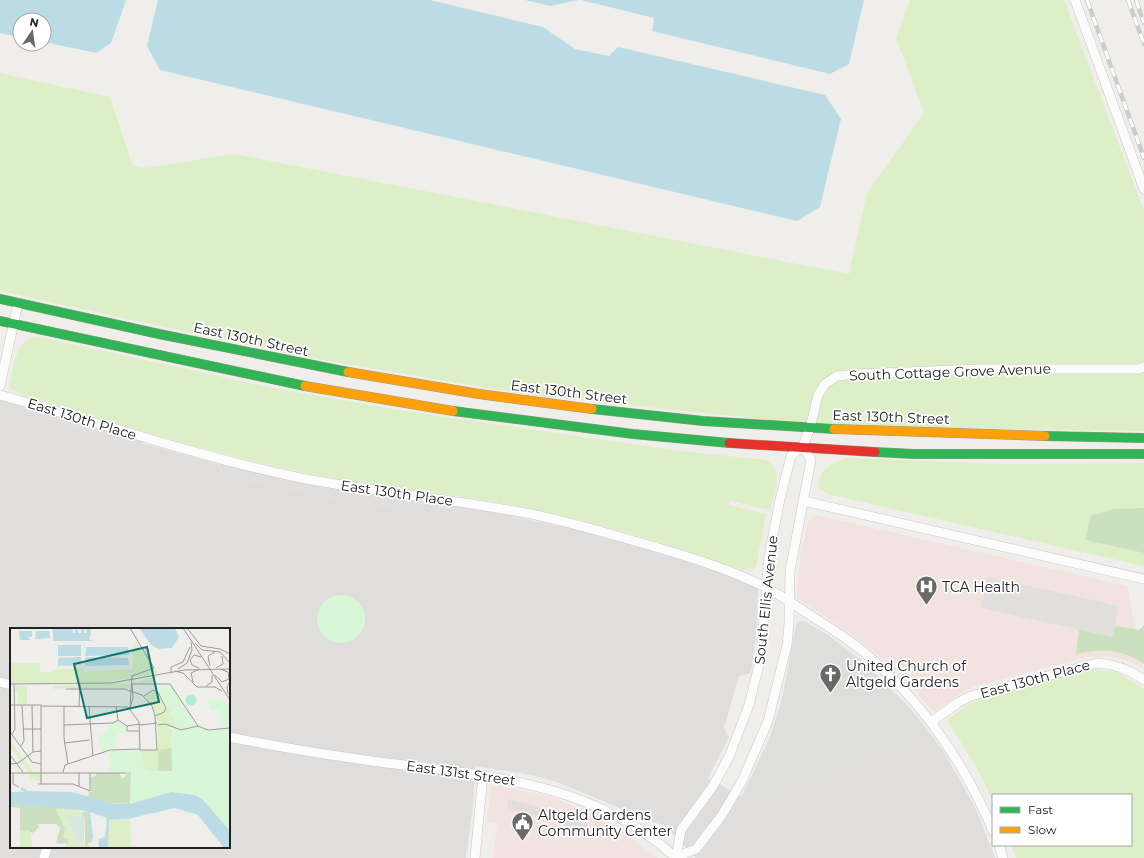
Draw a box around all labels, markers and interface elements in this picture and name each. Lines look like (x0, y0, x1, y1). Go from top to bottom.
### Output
north arrow (12, 12, 52, 52)
text: N (28, 14, 40, 30)
street label: East 130th Street (192, 318, 310, 360)
street label: South Cottage Grove Avenue (849, 359, 1051, 385)
street label: East 130th Street (510, 376, 629, 408)
street label: East 130th Place (25, 394, 139, 444)
street label: East 130th Street (832, 406, 950, 428)
street label: East 130th Place (340, 476, 454, 510)
street label: South Ellis Avenue (750, 535, 782, 665)
hospital icon: TCA Health (913, 574, 939, 607)
place label: TCA Health (942, 578, 1020, 596)
inset map (10, 628, 230, 848)
street label: East 130th Place (978, 656, 1092, 702)
place label: United Church of Altgeld Gardens (846, 657, 967, 691)
church icon: United Church of Altgeld Gardens (817, 661, 843, 694)
street label: East 131st Street (405, 756, 517, 790)
legend (992, 794, 1132, 846)
text: Fast (1028, 802, 1053, 817)
place label: Altgeld Gardens Community Center (538, 806, 672, 840)
public building icon: Altgeld Gardens Community Center (509, 810, 535, 843)
text: Slow (1028, 822, 1057, 837)

